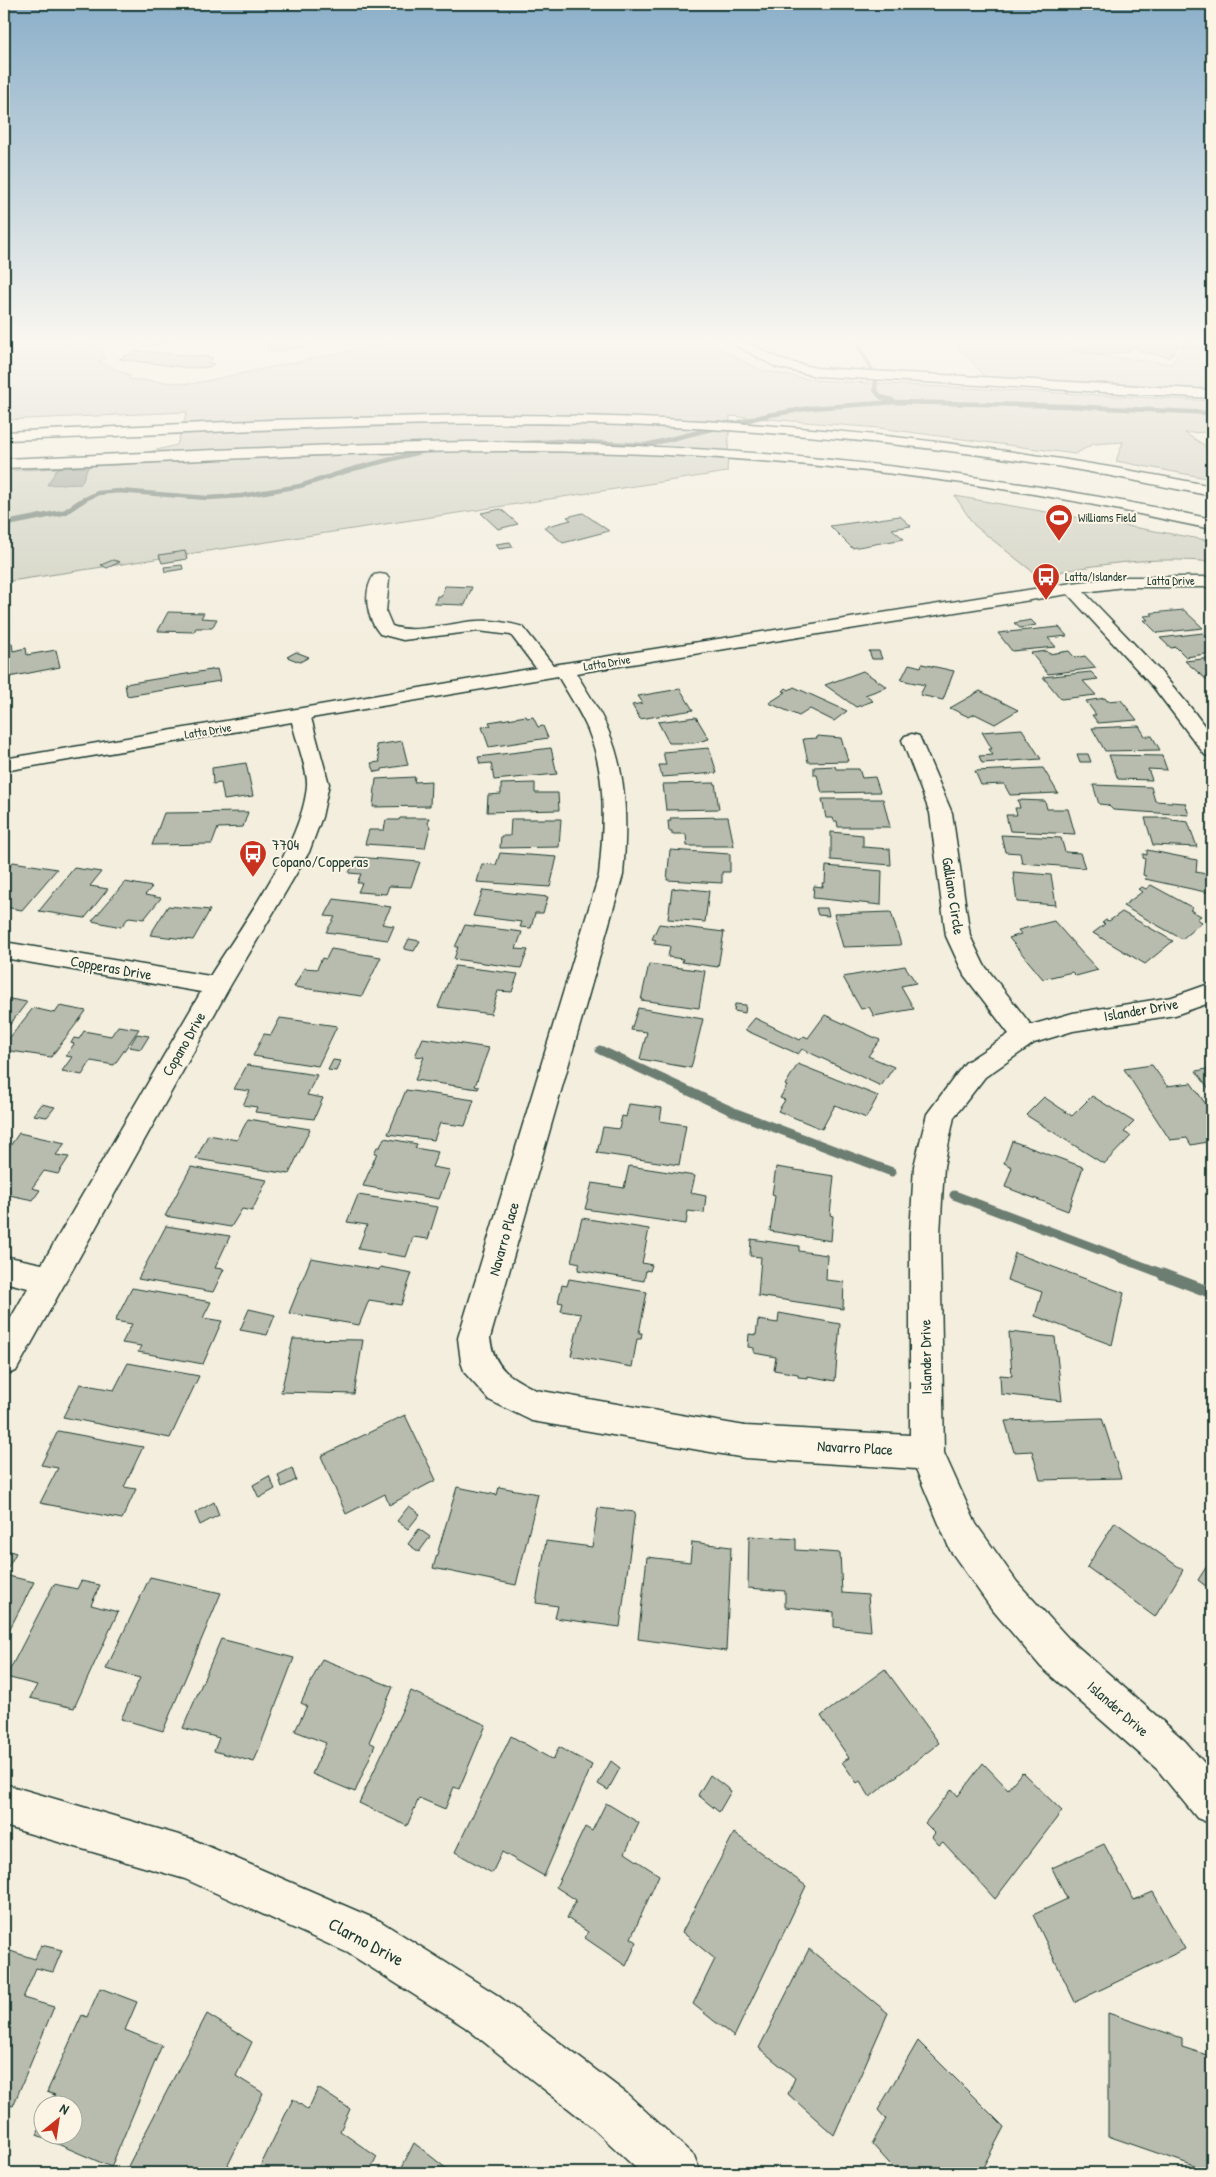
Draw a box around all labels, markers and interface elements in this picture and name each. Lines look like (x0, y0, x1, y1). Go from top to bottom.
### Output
sports icon: Williams Field (1044, 503, 1074, 542)
place label: Williams Field (1078, 509, 1136, 526)
bus stop icon: Latta/Islander (1031, 562, 1061, 601)
place label: Latta/Islander (1065, 568, 1127, 585)
street label: Latta Drive (1147, 572, 1195, 589)
street label: Latta Drive (582, 650, 632, 675)
street label: Latta Drive (183, 718, 233, 743)
place label: 7704 Copano/Copperas (272, 834, 368, 872)
bus stop icon: 7704 Copano/Copperas (238, 839, 268, 878)
street label: Galliano Circle (937, 856, 970, 936)
street label: Copperas Drive (69, 950, 153, 985)
street label: Islander Drive (1102, 993, 1180, 1026)
street label: Copano Drive (157, 1008, 210, 1080)
street label: Navarro Place (483, 1200, 524, 1278)
street label: Islander Drive (914, 1319, 937, 1395)
street label: Navarro Place (817, 1435, 893, 1460)
street label: Islander Drive (1083, 1676, 1154, 1741)
street label: Clarno Drive (324, 1911, 408, 1972)
north arrow (32, 2094, 82, 2144)
text: N (57, 2098, 73, 2119)

